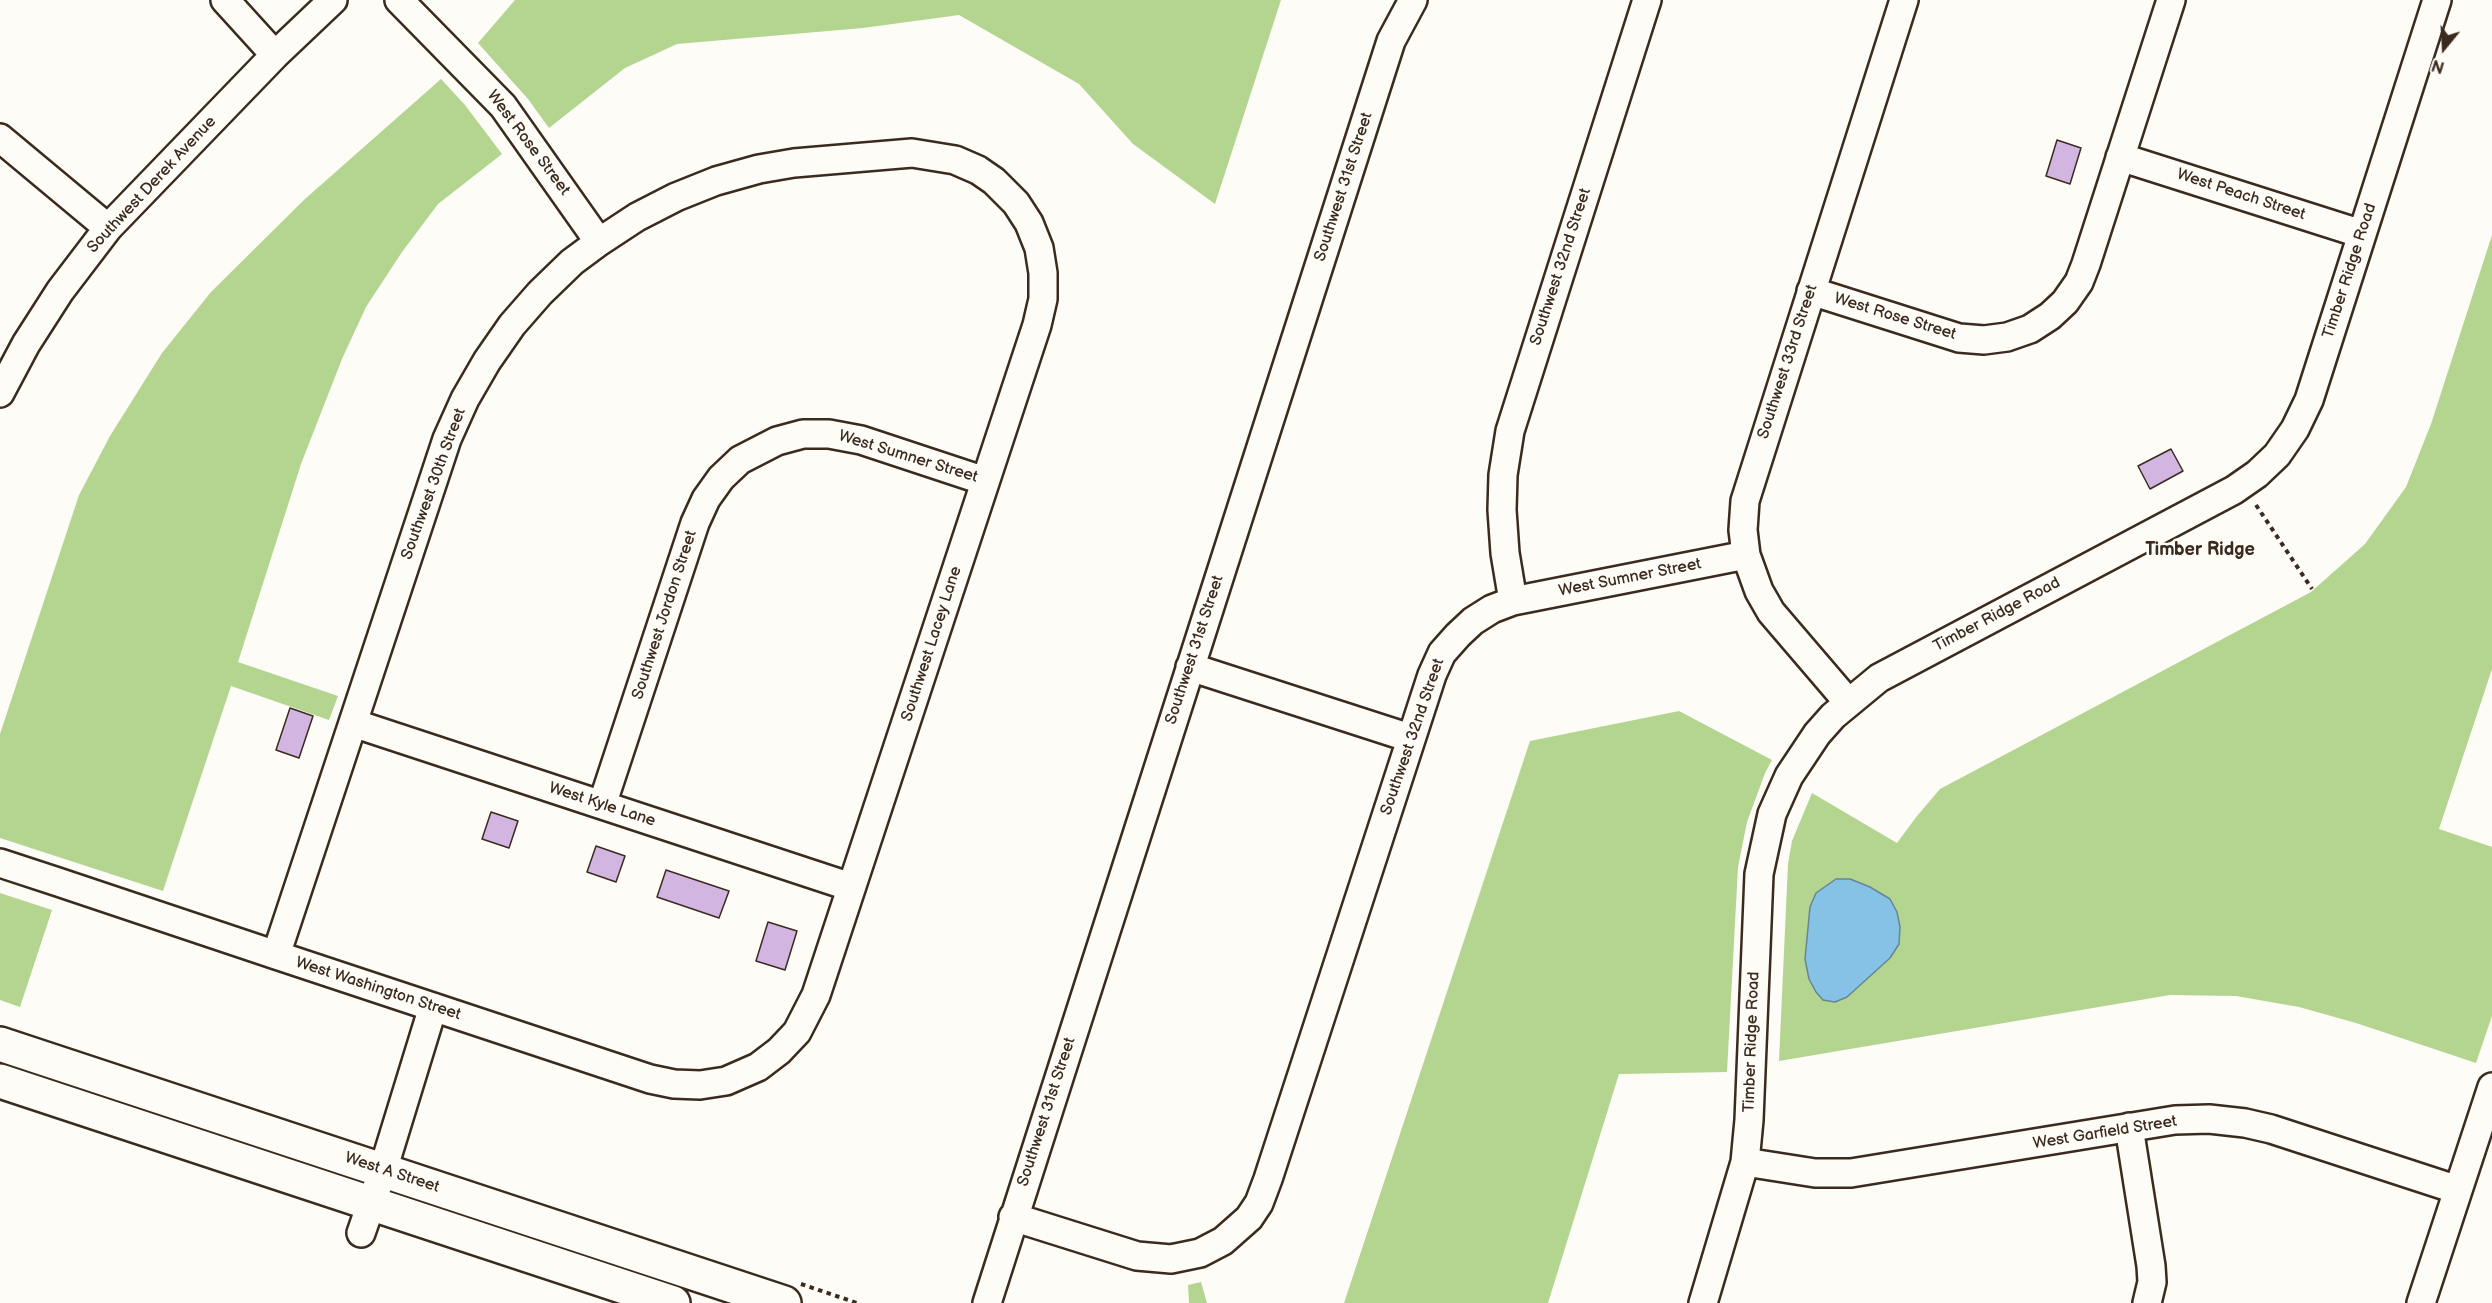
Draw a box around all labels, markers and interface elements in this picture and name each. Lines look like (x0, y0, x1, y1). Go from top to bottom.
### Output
north arrow (2414, 18, 2474, 78)
text: N (2430, 55, 2447, 76)
street label: West Rose Street (482, 87, 574, 199)
street label: Southwest 31st Street (1311, 110, 1377, 264)
street label: Southwest Derek Avenue (84, 113, 220, 257)
street label: West Peach Street (2174, 165, 2308, 225)
street label: Southwest 32nd Street (1527, 186, 1595, 348)
street label: Timber Ridge Road (2319, 201, 2381, 341)
street label: Southwest 33rd Street (1754, 282, 1822, 442)
street label: West Rose Street (1832, 289, 1958, 345)
street label: Southwest 30th Street (398, 406, 470, 562)
street label: West Sumner Street (836, 427, 980, 487)
street label: Southwest Jordon Street (629, 528, 701, 702)
district label: Timber Ridge (2145, 539, 2255, 561)
street label: West Sumner Street (1557, 555, 1703, 601)
street label: Southwest Lacey Lane (898, 564, 966, 724)
street label: Southwest 31st Street (1162, 573, 1228, 727)
street label: Timber Ridge Road (1930, 573, 2064, 657)
street label: Southwest 32nd Street (1377, 656, 1449, 818)
street label: West Kyle Lane (546, 779, 658, 831)
street label: West Washington Street (293, 953, 463, 1025)
street label: Timber Ridge Road (1740, 971, 1764, 1113)
street label: Southwest 31st Street (1014, 1035, 1080, 1189)
street label: West Garfield Street (2032, 1112, 2178, 1154)
street label: West A Street (342, 1149, 442, 1197)

